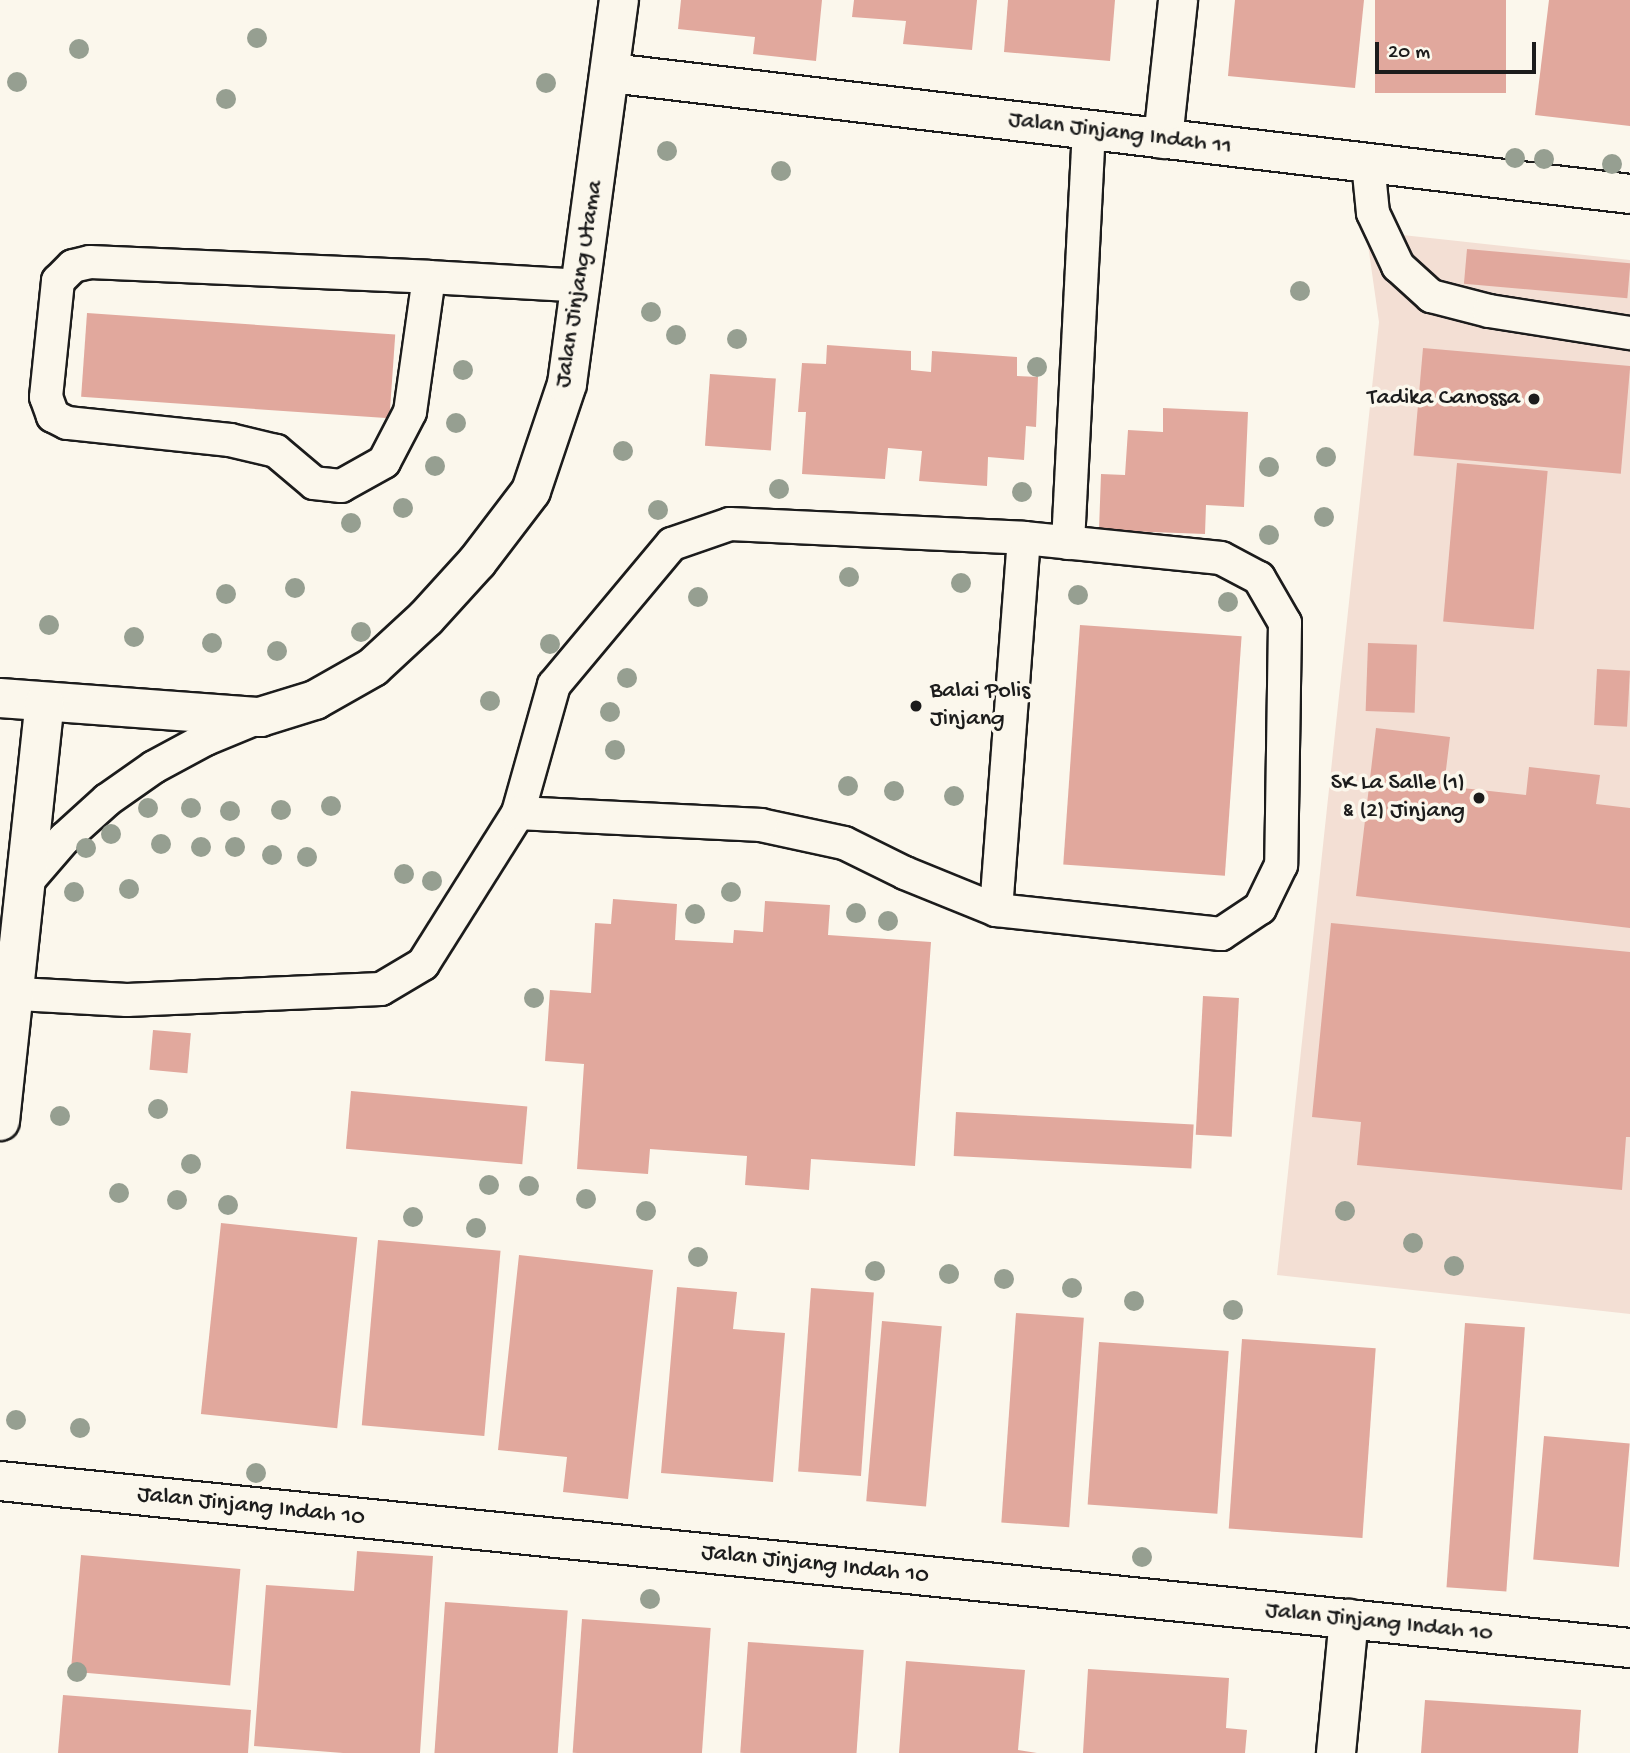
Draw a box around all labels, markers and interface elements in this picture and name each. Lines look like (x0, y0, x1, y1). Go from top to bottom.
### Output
scale bar (1378, 28, 1539, 72)
text: 20 m (1388, 41, 1430, 66)
street label: Jalan Jinjang Indah 11 (1007, 106, 1233, 162)
street label: Jalan Jinjang Utama (549, 178, 611, 390)
place label: Tadika Canossa (1367, 385, 1520, 413)
marker: Tadika Canossa (1526, 391, 1542, 407)
place label: Balai Polis Jinjang (930, 678, 1030, 734)
marker: Balai Polis Jinjang (908, 698, 924, 714)
place label: SK La Salle (1) & (2) Jinjang (1331, 770, 1465, 826)
marker: SK La Salle (1) & (2) Jinjang (1471, 790, 1487, 806)
street label: Jalan Jinjang Indah 10 (136, 1481, 366, 1533)
street label: Jalan Jinjang Indah 10 (700, 1539, 930, 1591)
street label: Jalan Jinjang Indah 10 (1264, 1597, 1494, 1649)

